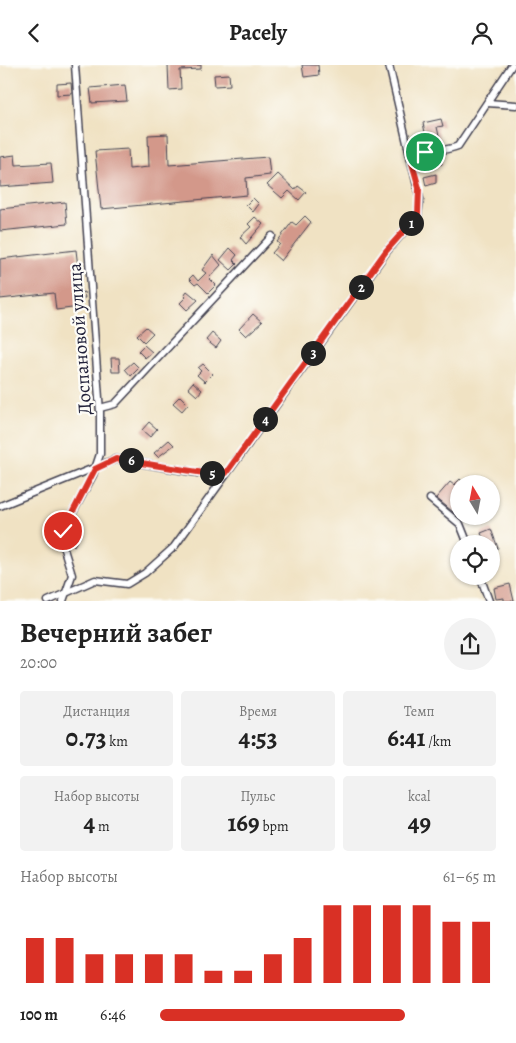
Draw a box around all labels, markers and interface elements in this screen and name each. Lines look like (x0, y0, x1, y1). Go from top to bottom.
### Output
text: Pacely (229, 18, 287, 48)
icon: back (20, 19, 48, 47)
icon: person (468, 19, 496, 47)
pin (404, 131, 446, 173)
icon: arrive (411, 138, 439, 166)
pin: 1 (398, 211, 424, 235)
text: 1 (409, 214, 414, 233)
street label: Доспановой улица (62, 262, 98, 416)
pin: 2 (348, 275, 374, 299)
text: 2 (358, 278, 365, 297)
pin: 3 (300, 341, 326, 365)
text: 3 (310, 344, 317, 363)
pin: 4 (252, 407, 278, 431)
text: 4 (262, 410, 269, 429)
pin: 6 (118, 447, 144, 473)
text: 6 (128, 451, 135, 470)
pin: 5 (200, 461, 224, 485)
text: 5 (210, 464, 215, 483)
north arrow (450, 475, 500, 525)
map controls (450, 475, 500, 585)
pin (42, 510, 84, 552)
icon: check (49, 517, 77, 545)
button: locate (450, 535, 500, 585)
text: Вечерний забег (20, 614, 212, 652)
button: share (444, 618, 496, 670)
text: 20:00 (20, 652, 57, 674)
text: Дистанция (63, 702, 130, 721)
text: Время (239, 702, 277, 721)
text: Темп (404, 702, 435, 721)
text: 0.73 (66, 721, 106, 755)
text: 4:53 (238, 721, 278, 755)
text: 6:41 (387, 721, 425, 755)
text: km (106, 732, 128, 751)
text: /km (425, 732, 451, 751)
text: Набор высоты (54, 787, 140, 806)
text: Пульс (240, 787, 275, 806)
text: kcal (408, 787, 431, 806)
text: 4 (84, 806, 95, 840)
text: 169 (227, 806, 260, 840)
text: 49 (408, 806, 431, 840)
text: m (95, 817, 110, 836)
text: bpm (260, 817, 289, 836)
text: Набор высоты (20, 866, 118, 888)
text: 61–65 m (443, 866, 496, 888)
text: 100 m (20, 1004, 58, 1026)
text: 6:46 (100, 1004, 126, 1026)

